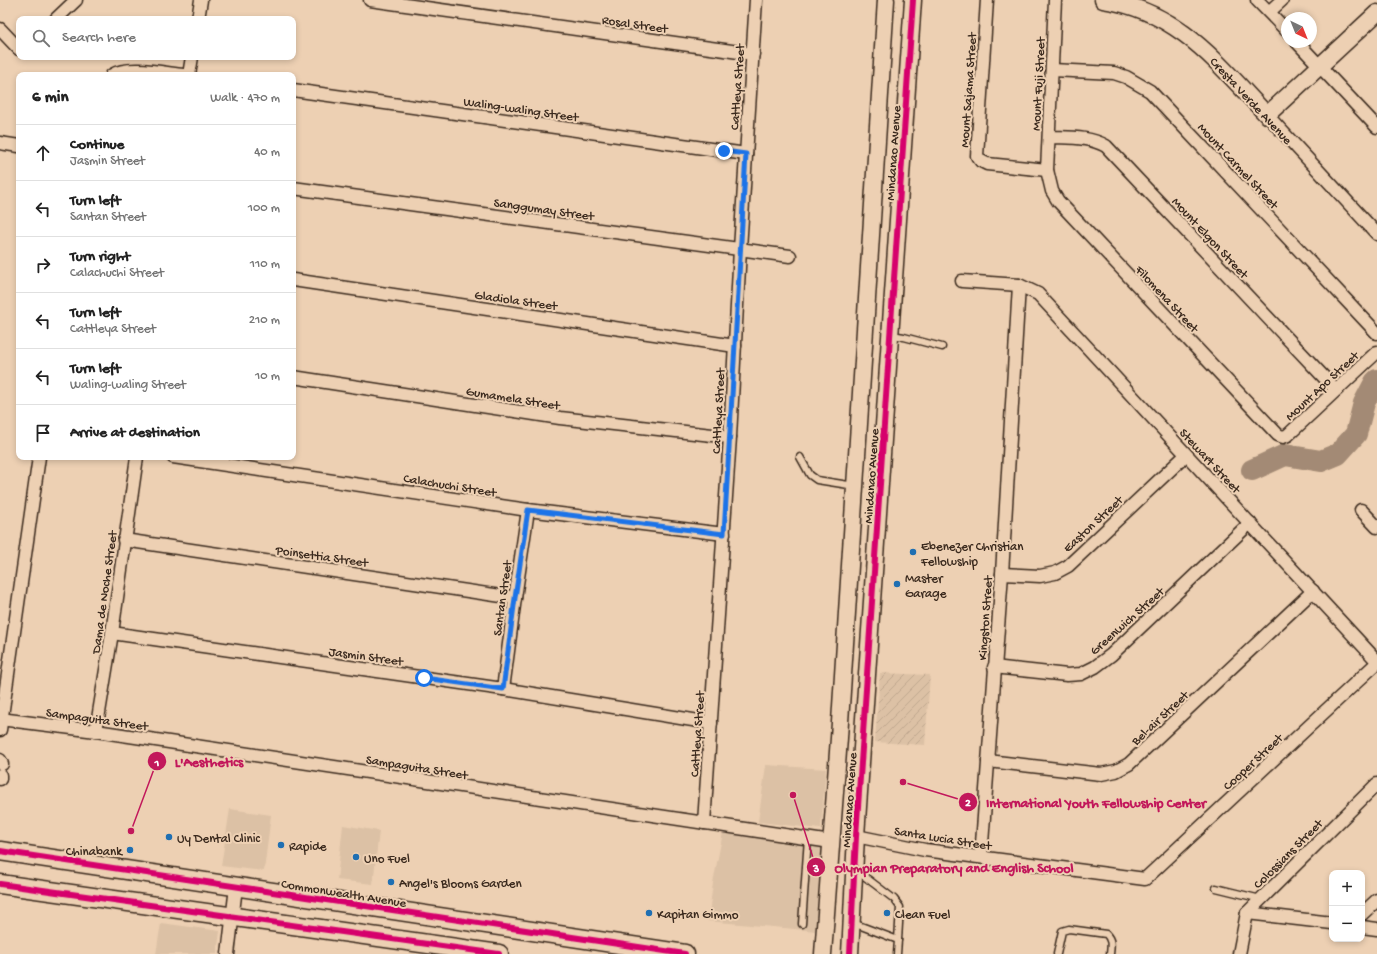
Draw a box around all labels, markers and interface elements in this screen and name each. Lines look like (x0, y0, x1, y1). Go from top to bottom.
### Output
north arrow (1281, 12, 1317, 48)
street label: Rosal Street (601, 13, 670, 38)
search box (16, 16, 296, 60)
icon: search (30, 27, 52, 49)
text: Search here (62, 29, 136, 47)
street label: Mount Sajama Street (958, 31, 981, 148)
street label: Mount Fuji Street (1030, 35, 1050, 131)
street label: Cattleya Street (728, 42, 749, 130)
street label: Cresta Verde Avenue (1206, 55, 1295, 149)
text: 6 min (32, 88, 68, 108)
text: Walk · 470 m (210, 91, 280, 106)
street label: Waling-waling Street (462, 95, 581, 126)
street label: Mindanao Avenue (884, 105, 905, 201)
street label: Mount Carmel Street (1194, 121, 1282, 214)
text: Continue (70, 136, 124, 154)
icon: ahead (32, 142, 54, 164)
route end (715, 142, 733, 160)
text: 40 m (254, 145, 280, 160)
text: Jasmin Street (70, 154, 145, 169)
text: Turn left (70, 192, 121, 210)
street label: Mount Elgon Street (1168, 195, 1252, 284)
street label: Sanggumay Street (493, 196, 596, 225)
icon: left (32, 198, 54, 220)
text: 100 m (248, 201, 280, 216)
text: Santan Street (70, 210, 146, 225)
text: Turn right (70, 248, 130, 266)
icon: right (32, 254, 54, 276)
text: 110 m (250, 257, 280, 272)
street label: Filomena Street (1131, 262, 1202, 338)
text: Calachuchi Street (70, 266, 164, 281)
street label: Gladiola Street (473, 288, 560, 315)
text: Turn left (70, 304, 121, 322)
icon: left (32, 310, 54, 332)
text: 210 m (249, 313, 280, 328)
text: Cattleya Street (70, 322, 156, 337)
street label: Mount Apo Street (1283, 348, 1364, 425)
text: Turn left (70, 360, 121, 378)
icon: left (32, 366, 54, 388)
street label: Cattleya Street (710, 366, 729, 454)
text: 10 m (255, 369, 280, 384)
text: Waling-waling Street (70, 378, 186, 393)
street label: Gumamela Street (465, 385, 562, 415)
icon: arrive (32, 422, 54, 444)
text: Arrive at destination (70, 424, 200, 442)
street label: Stewart Street (1175, 426, 1244, 498)
street label: Mindanao Avenue (862, 428, 883, 524)
street label: Calachuchi Street (402, 472, 499, 501)
street label: Easton Street (1061, 492, 1128, 556)
street label: Dama de Noche Street (89, 528, 122, 656)
place label: Ebenezer Christian Fellowship (920, 540, 1024, 570)
street label: Poinsettia Street (274, 543, 370, 572)
marker: Ebenezer Christian Fellowship (908, 547, 918, 557)
street label: Santan Street (491, 558, 516, 637)
place label: Master Garage (905, 572, 947, 602)
street label: Kingston Street (976, 574, 997, 661)
marker: Master Garage (892, 579, 902, 589)
street label: Greenwich Street (1088, 584, 1169, 659)
street label: Jasmin Street (328, 645, 405, 670)
route start (415, 669, 433, 687)
street label: Bel-air Street (1128, 687, 1194, 750)
street label: Cattleya Street (688, 689, 709, 777)
street label: Sampaguita Street (45, 706, 150, 735)
street label: Cooper Street (1221, 730, 1288, 794)
callout: L'Aesthetics (147, 748, 252, 774)
street label: Mindanao Avenue (840, 752, 861, 848)
street label: Sampaguita Street (365, 753, 470, 784)
text: L'Aesthetics (175, 755, 244, 772)
text: 1 (154, 757, 160, 771)
callout: International Youth Fellowship Center (958, 789, 1214, 815)
text: International Youth Fellowship Center (986, 796, 1208, 813)
text: 2 (965, 797, 971, 811)
street label: Colossians Street (1251, 816, 1328, 892)
street label: Santa Lucia Street (893, 824, 994, 855)
marker: Uy Dental Clinic (164, 832, 174, 842)
place label: Uy Dental Clinic (177, 832, 261, 847)
marker: Rapide (276, 840, 286, 850)
place label: Rapide (289, 840, 327, 855)
place label: Chinabank (66, 845, 123, 860)
marker: Chinabank (125, 845, 135, 855)
marker: Uno Fuel (351, 852, 361, 862)
place label: Uno Fuel (364, 852, 410, 867)
callout: Olympian Preparatory and English School (806, 854, 1082, 880)
text: Olympian Preparatory and English School (834, 861, 1074, 878)
text: 3 (812, 863, 819, 877)
map controls (1329, 870, 1365, 942)
button: + (1329, 870, 1365, 906)
street label: Commonwealth Avenue (280, 877, 408, 912)
marker: Angel's Blooms Garden (386, 877, 396, 887)
place label: Angel's Blooms Garden (399, 877, 522, 892)
button: − (1329, 906, 1365, 942)
marker: Kapitan Gimmo (644, 908, 654, 918)
place label: Kapitan Gimmo (657, 908, 739, 923)
marker: Clean Fuel (882, 908, 892, 918)
place label: Clean Fuel (895, 908, 951, 923)

